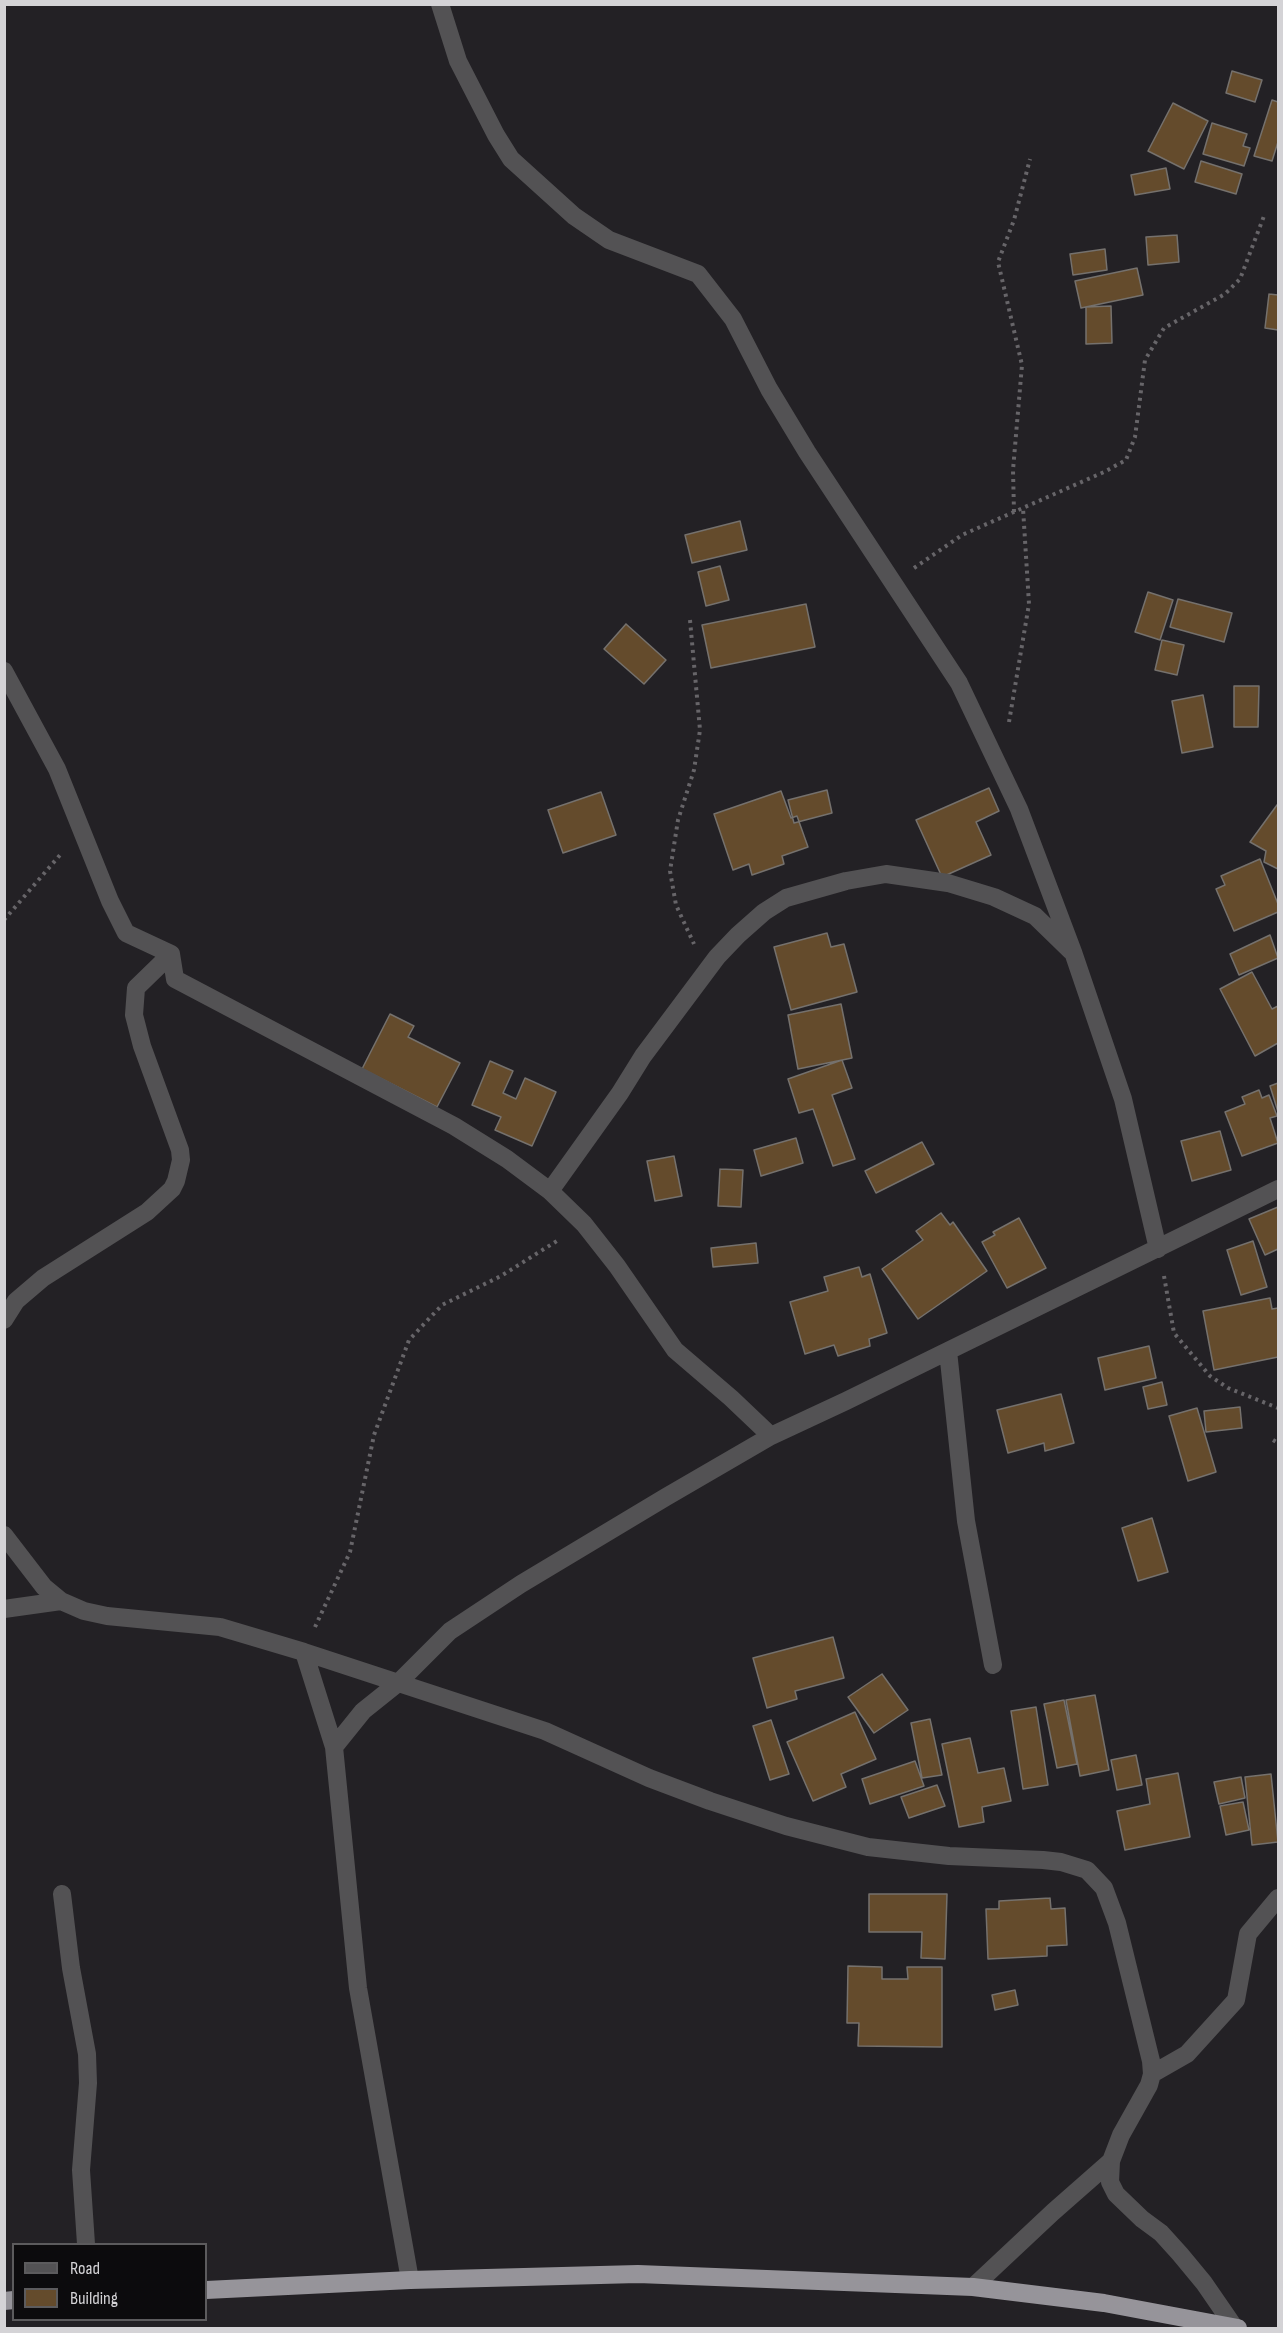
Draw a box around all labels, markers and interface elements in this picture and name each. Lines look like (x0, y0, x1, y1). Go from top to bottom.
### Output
legend (12, 2243, 207, 2321)
text: Road (70, 2258, 100, 2279)
text: Building (70, 2288, 118, 2309)

